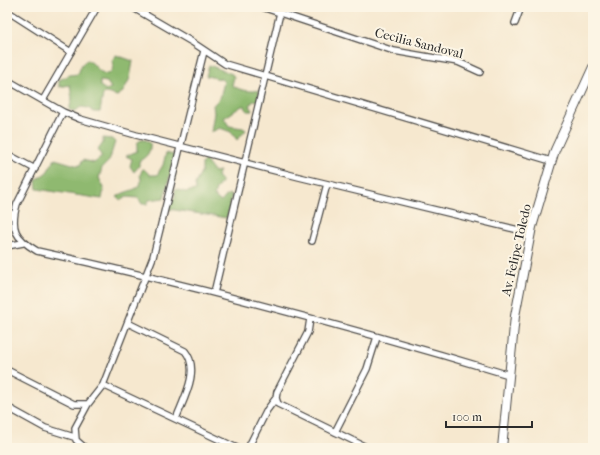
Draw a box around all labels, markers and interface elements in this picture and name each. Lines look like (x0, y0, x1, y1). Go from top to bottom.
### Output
street label: Cecilia Sandoval (373, 25, 465, 61)
street label: Av. Felipe Toledo (498, 202, 534, 299)
scale bar (446, 403, 532, 429)
text: 100 m (452, 410, 482, 424)

